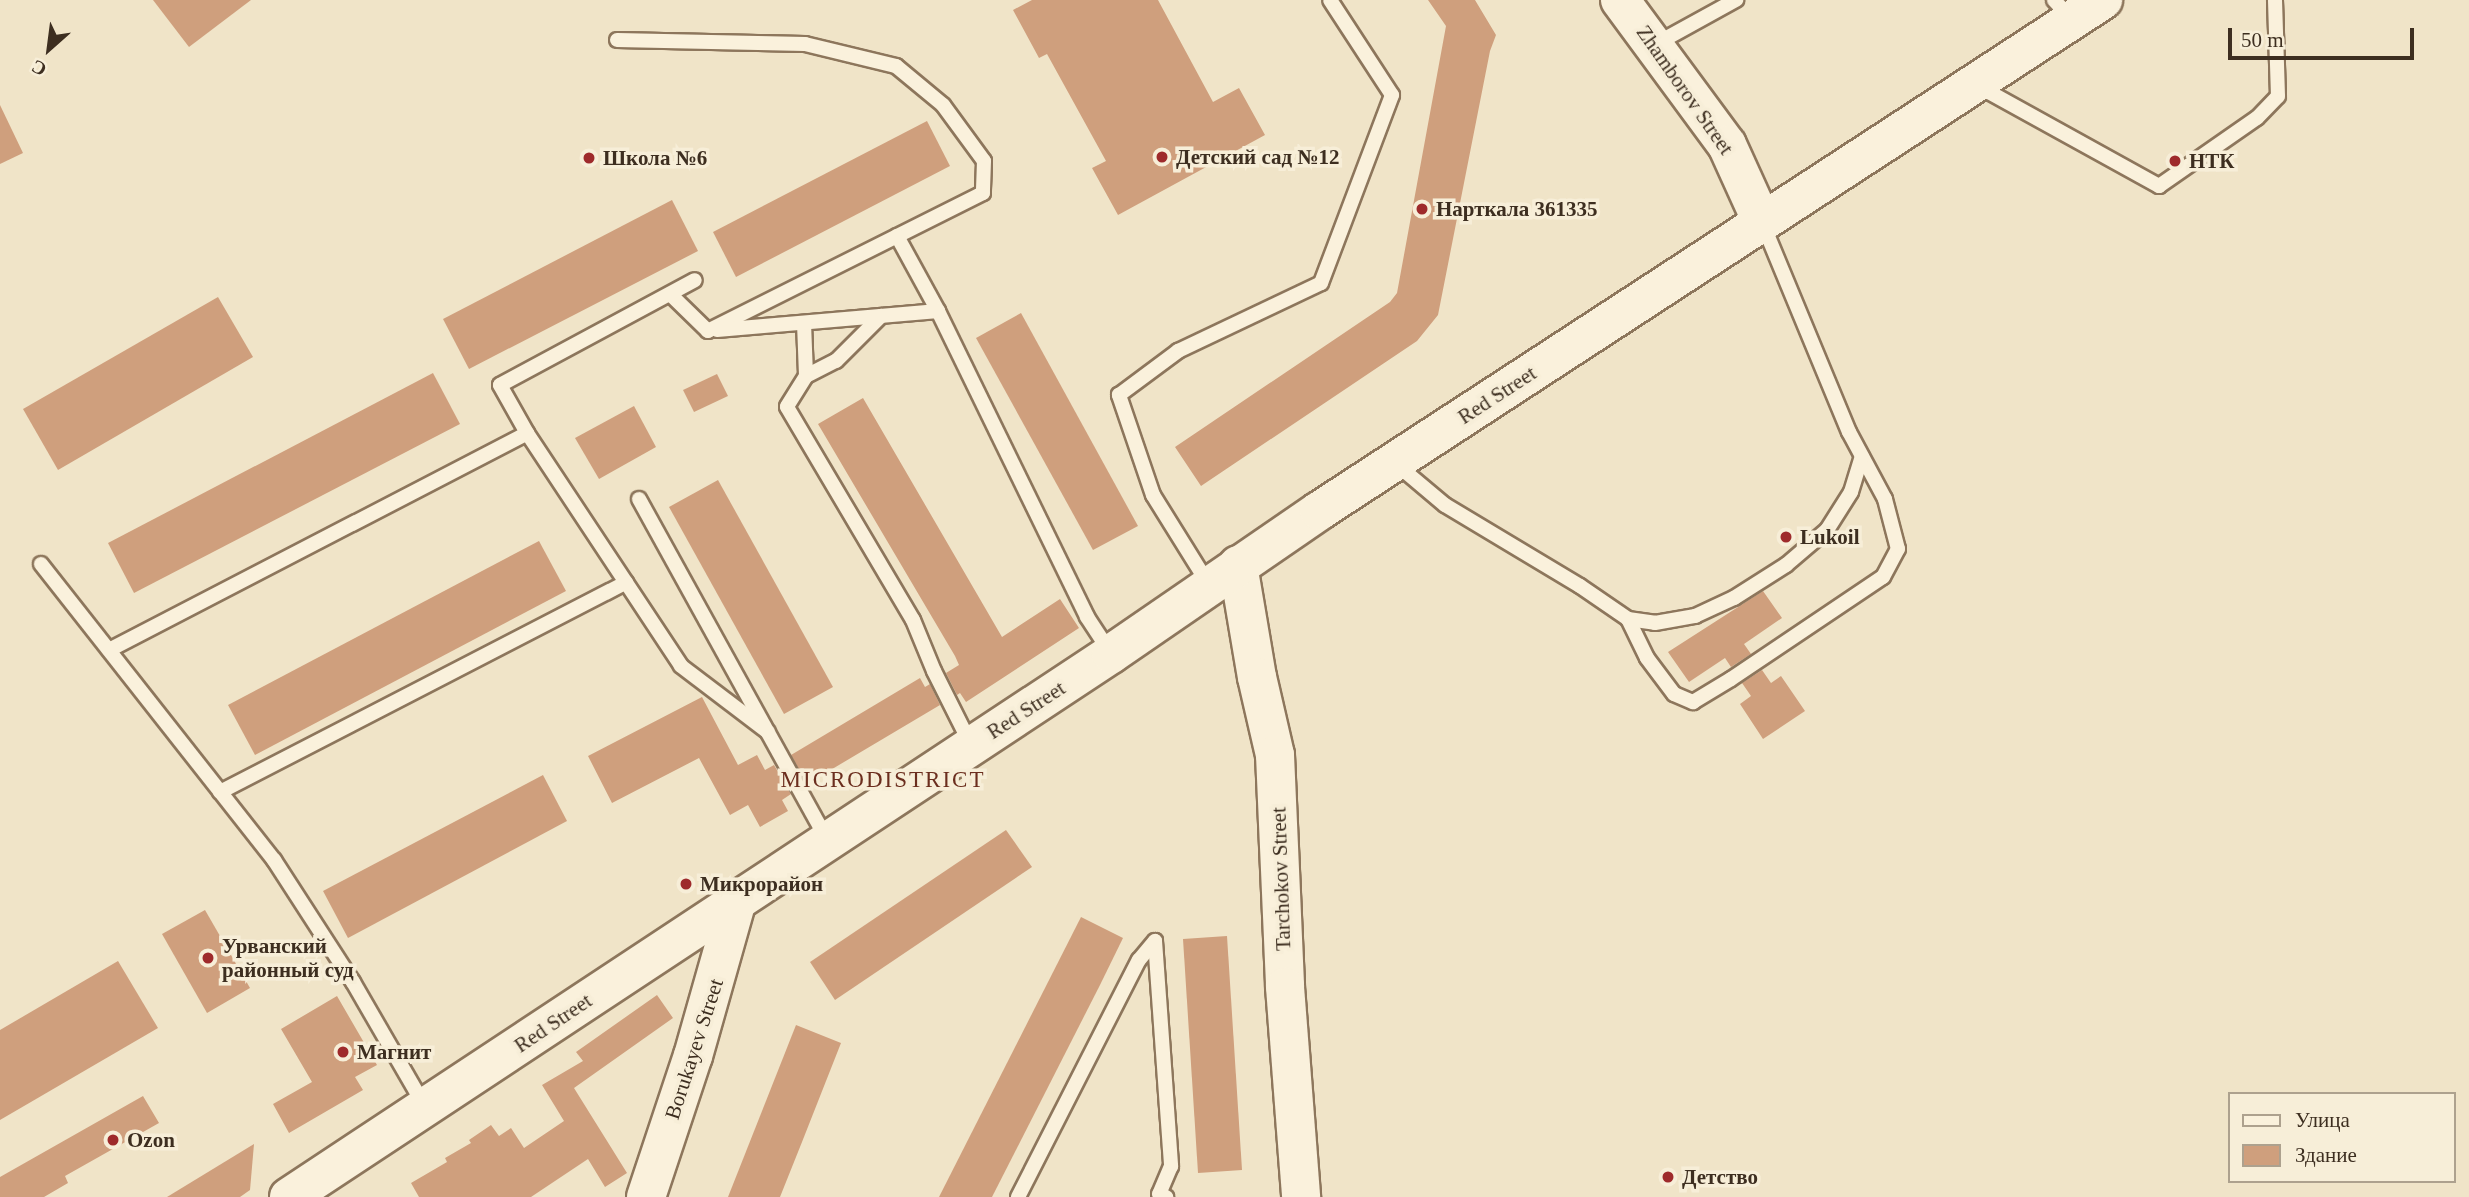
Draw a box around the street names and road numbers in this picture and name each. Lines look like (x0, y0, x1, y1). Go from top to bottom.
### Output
street label: Zhamborov Street (1631, 20, 1739, 160)
street label: Red Street (1453, 360, 1541, 430)
street label: Red Street (982, 675, 1070, 745)
street label: Tarchokov Street (1266, 807, 1296, 951)
street label: Borukayev Street (659, 976, 729, 1122)
street label: Red Street (509, 988, 597, 1058)

